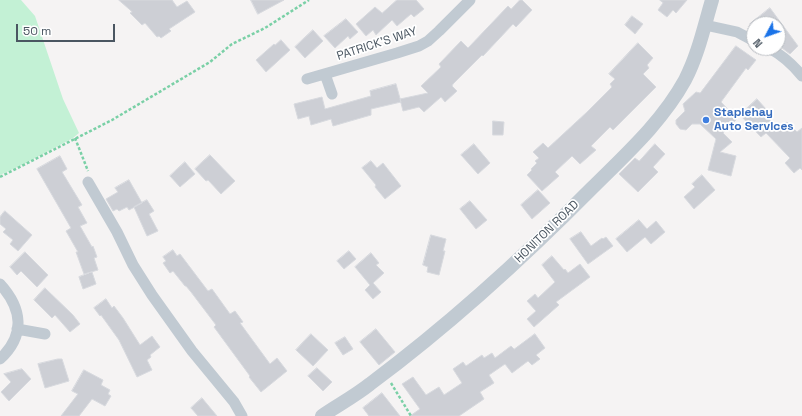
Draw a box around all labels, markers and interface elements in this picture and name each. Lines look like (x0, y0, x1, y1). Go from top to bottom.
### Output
scale bar (18, 16, 117, 42)
north arrow (746, 16, 786, 56)
text: 50 m (23, 23, 51, 39)
street label: PATRICK'S WAY (335, 24, 419, 64)
text: N (750, 36, 765, 51)
place label: Staplehay Auto Services (714, 106, 794, 134)
marker: Staplehay Auto Services (701, 115, 711, 125)
street label: HONITON ROAD (512, 198, 582, 266)

